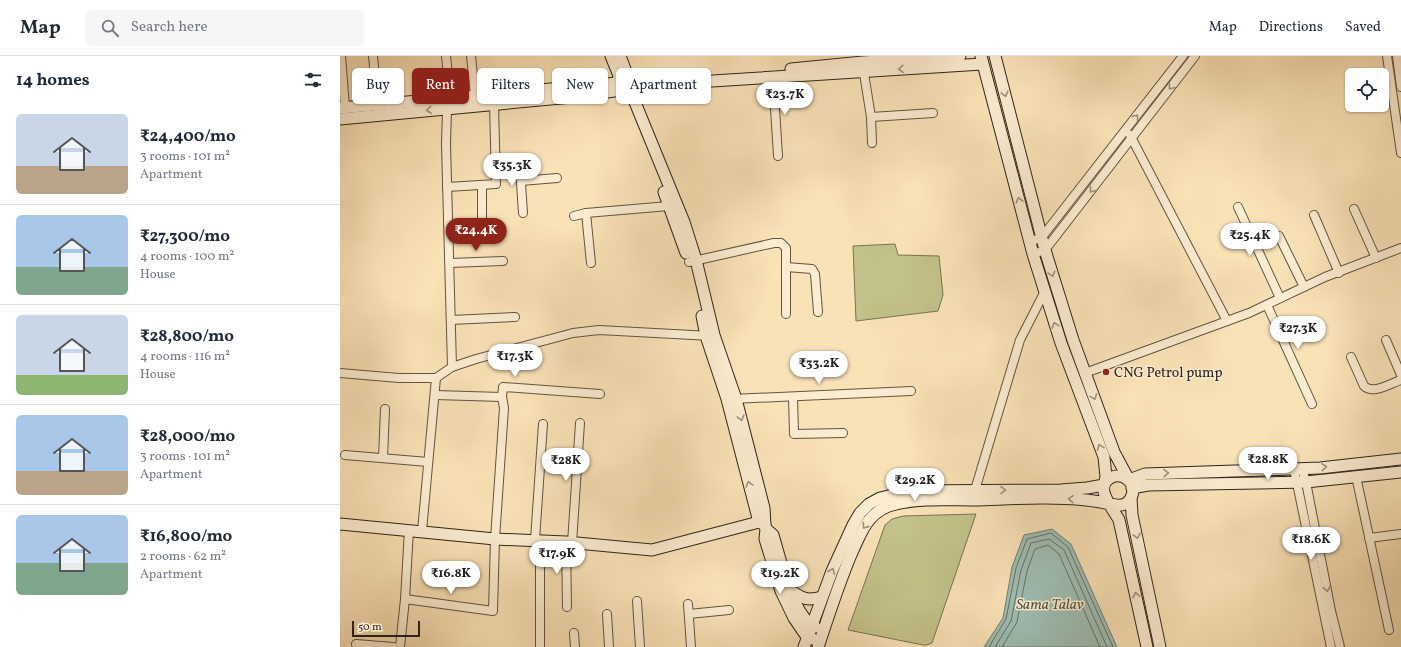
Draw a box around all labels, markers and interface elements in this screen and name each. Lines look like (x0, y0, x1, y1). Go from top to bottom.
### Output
search box (85, 10, 365, 46)
text: Map (20, 15, 61, 41)
icon: search (99, 17, 121, 39)
text: Search here (131, 17, 208, 38)
text: Map (1209, 18, 1237, 37)
text: Directions (1259, 18, 1323, 37)
text: Saved (1345, 18, 1381, 37)
one-way arrow (898, 65, 904, 74)
chip: Buy (352, 68, 404, 104)
chip: Rent (412, 68, 469, 104)
chip: Filters (477, 68, 544, 104)
chip: New (552, 68, 608, 104)
chip: Apartment (616, 68, 711, 104)
map controls (1345, 68, 1389, 112)
button: locate (1345, 68, 1389, 112)
text: 14 homes (16, 69, 90, 92)
icon: filters (302, 69, 324, 91)
pin: ₹23.7K (752, 82, 818, 116)
one-way arrow (1169, 82, 1176, 89)
text: ₹23.7K (765, 86, 805, 104)
one-way arrow (1000, 91, 1008, 97)
one-way arrow (426, 106, 432, 115)
one-way arrow (1131, 115, 1138, 122)
text: ₹24,400/mo (140, 125, 236, 148)
icon: home (48, 130, 96, 178)
text: 3 rooms · 101 m² (140, 148, 230, 166)
pin: ₹35.3K (479, 153, 545, 187)
text: ₹35.3K (492, 157, 532, 175)
text: Apartment (140, 166, 203, 184)
one-way arrow (1090, 185, 1097, 192)
one-way arrow (1015, 197, 1024, 204)
pin: ₹24.4K (443, 218, 509, 252)
text: ₹24.4K (455, 222, 497, 240)
pin: ₹25.4K (1217, 223, 1283, 257)
text: ₹27,300/mo (140, 225, 230, 248)
text: ₹25.4K (1229, 227, 1271, 245)
icon: home (48, 231, 96, 279)
text: 4 rooms · 100 m² (140, 248, 234, 266)
text: House (140, 266, 176, 284)
one-way arrow (1047, 270, 1056, 277)
pin: ₹27.3K (1265, 316, 1331, 350)
text: ₹27.3K (1279, 320, 1317, 338)
one-way arrow (1051, 322, 1060, 329)
text: ₹28,800/mo (140, 325, 234, 348)
icon: home (48, 331, 96, 379)
pin: ₹17.3K (482, 344, 548, 378)
text: 4 rooms · 116 m² (140, 348, 230, 366)
text: ₹17.3K (497, 348, 533, 366)
pin: ₹33.2K (786, 351, 852, 385)
text: ₹33.2K (799, 355, 839, 373)
place label: CNG Petrol pump (1114, 364, 1222, 383)
text: House (140, 366, 176, 384)
marker: CNG Petrol pump (1101, 367, 1111, 377)
one-way arrow (1089, 393, 1097, 400)
one-way arrow (736, 414, 745, 421)
text: ₹28,000/mo (140, 425, 235, 448)
icon: home (48, 431, 96, 479)
one-way arrow (1097, 444, 1105, 451)
pin: ₹28.8K (1235, 447, 1301, 481)
text: 3 rooms · 101 m² (140, 448, 230, 466)
pin: ₹28K (542, 448, 590, 482)
text: ₹28.8K (1247, 451, 1289, 469)
text: ₹28K (551, 452, 581, 470)
one-way arrow (1321, 463, 1327, 472)
text: Apartment (140, 466, 203, 484)
pin: ₹29.2K (882, 468, 948, 502)
one-way arrow (1163, 469, 1169, 477)
text: ₹29.2K (895, 472, 935, 490)
one-way arrow (745, 481, 754, 488)
one-way arrow (1000, 486, 1006, 494)
one-way arrow (1068, 495, 1074, 503)
one-way arrow (863, 521, 870, 528)
text: ₹16,800/mo (140, 525, 232, 548)
pin: ₹18.6K (1278, 527, 1344, 561)
icon: home (48, 531, 96, 579)
text: ₹18.6K (1291, 531, 1331, 549)
one-way arrow (1132, 533, 1140, 539)
pin: ₹17.9K (524, 541, 590, 575)
text: ₹17.9K (538, 545, 576, 563)
text: 2 rooms · 62 m² (140, 548, 226, 566)
pin: ₹16.8K (418, 561, 484, 595)
pin: ₹19.2K (747, 561, 813, 595)
text: ₹16.8K (431, 565, 471, 583)
text: ₹19.2K (760, 565, 800, 583)
text: Apartment (140, 566, 203, 584)
one-way arrow (827, 568, 835, 576)
one-way arrow (1322, 586, 1331, 592)
one-way arrow (1133, 592, 1141, 598)
water label: Sama Talav (1016, 595, 1084, 616)
scale bar (352, 619, 420, 638)
text: 50 m (358, 620, 382, 635)

